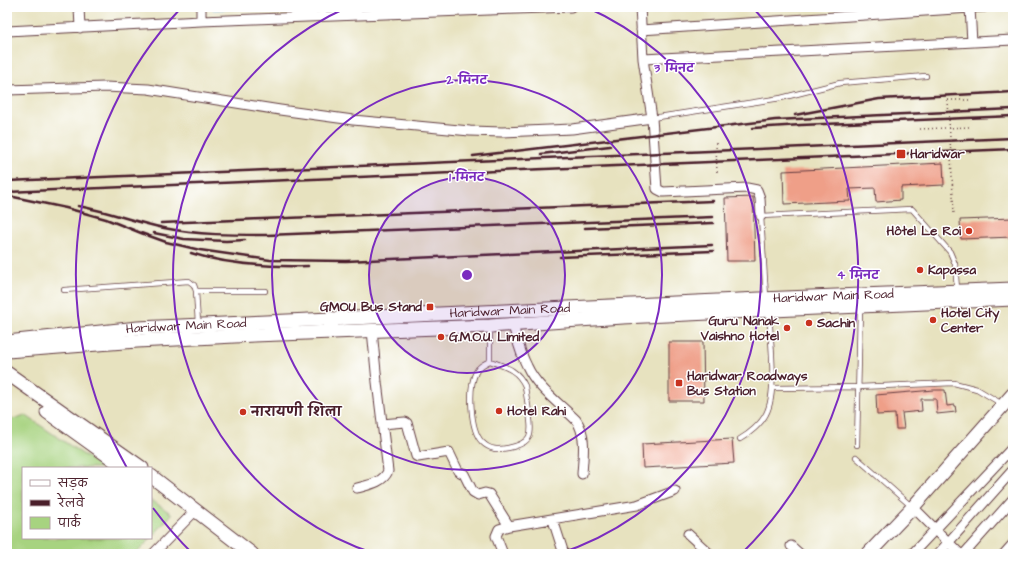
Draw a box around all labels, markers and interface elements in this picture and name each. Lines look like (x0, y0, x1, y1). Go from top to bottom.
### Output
text: 3 मिनट (653, 59, 695, 77)
text: 2 मिनट (446, 71, 489, 89)
place label: Haridwar (910, 145, 965, 163)
marker: Haridwar (895, 148, 907, 160)
text: 1 मिनट (449, 168, 486, 186)
place label: Hôtel Le Roi (886, 222, 962, 240)
marker: Hôtel Le Roi (964, 226, 974, 236)
place label: Kapassa (928, 261, 976, 280)
marker: Kapassa (915, 265, 925, 275)
text: 4 मिनट (837, 266, 880, 284)
centre of rings (460, 268, 474, 282)
street label: Haridwar Main Road (773, 285, 895, 307)
place label: GMOU Bus Stand (320, 298, 422, 316)
street label: Haridwar Main Road (449, 299, 571, 322)
marker: GMOU Bus Stand (425, 302, 435, 312)
place label: Hotel City Center (941, 304, 1000, 337)
place label: Guru Nanak Vaishno Hotel (700, 312, 780, 345)
street label: Haridwar Main Road (125, 314, 247, 338)
place label: Sachin (816, 314, 856, 332)
marker: Hotel City Center (928, 315, 938, 325)
marker: Sachin (804, 318, 814, 328)
marker: Guru Nanak Vaishno Hotel (782, 323, 792, 333)
place label: G.M.O.U. Limited (449, 328, 540, 346)
marker: G.M.O.U. Limited (436, 332, 446, 342)
place label: Haridwar Roadways Bus Station (687, 367, 808, 400)
marker: Haridwar Roadways Bus Station (674, 378, 684, 388)
place label: नारायणी शिला (250, 401, 343, 421)
place label: Hotel Rahi (507, 402, 567, 420)
marker: Hotel Rahi (494, 406, 504, 416)
marker: नारायणी शिला (238, 407, 248, 417)
legend (22, 467, 152, 539)
text: सड़क (57, 475, 89, 492)
text: रेलवे (56, 492, 85, 512)
text: पार्क (57, 513, 82, 532)

